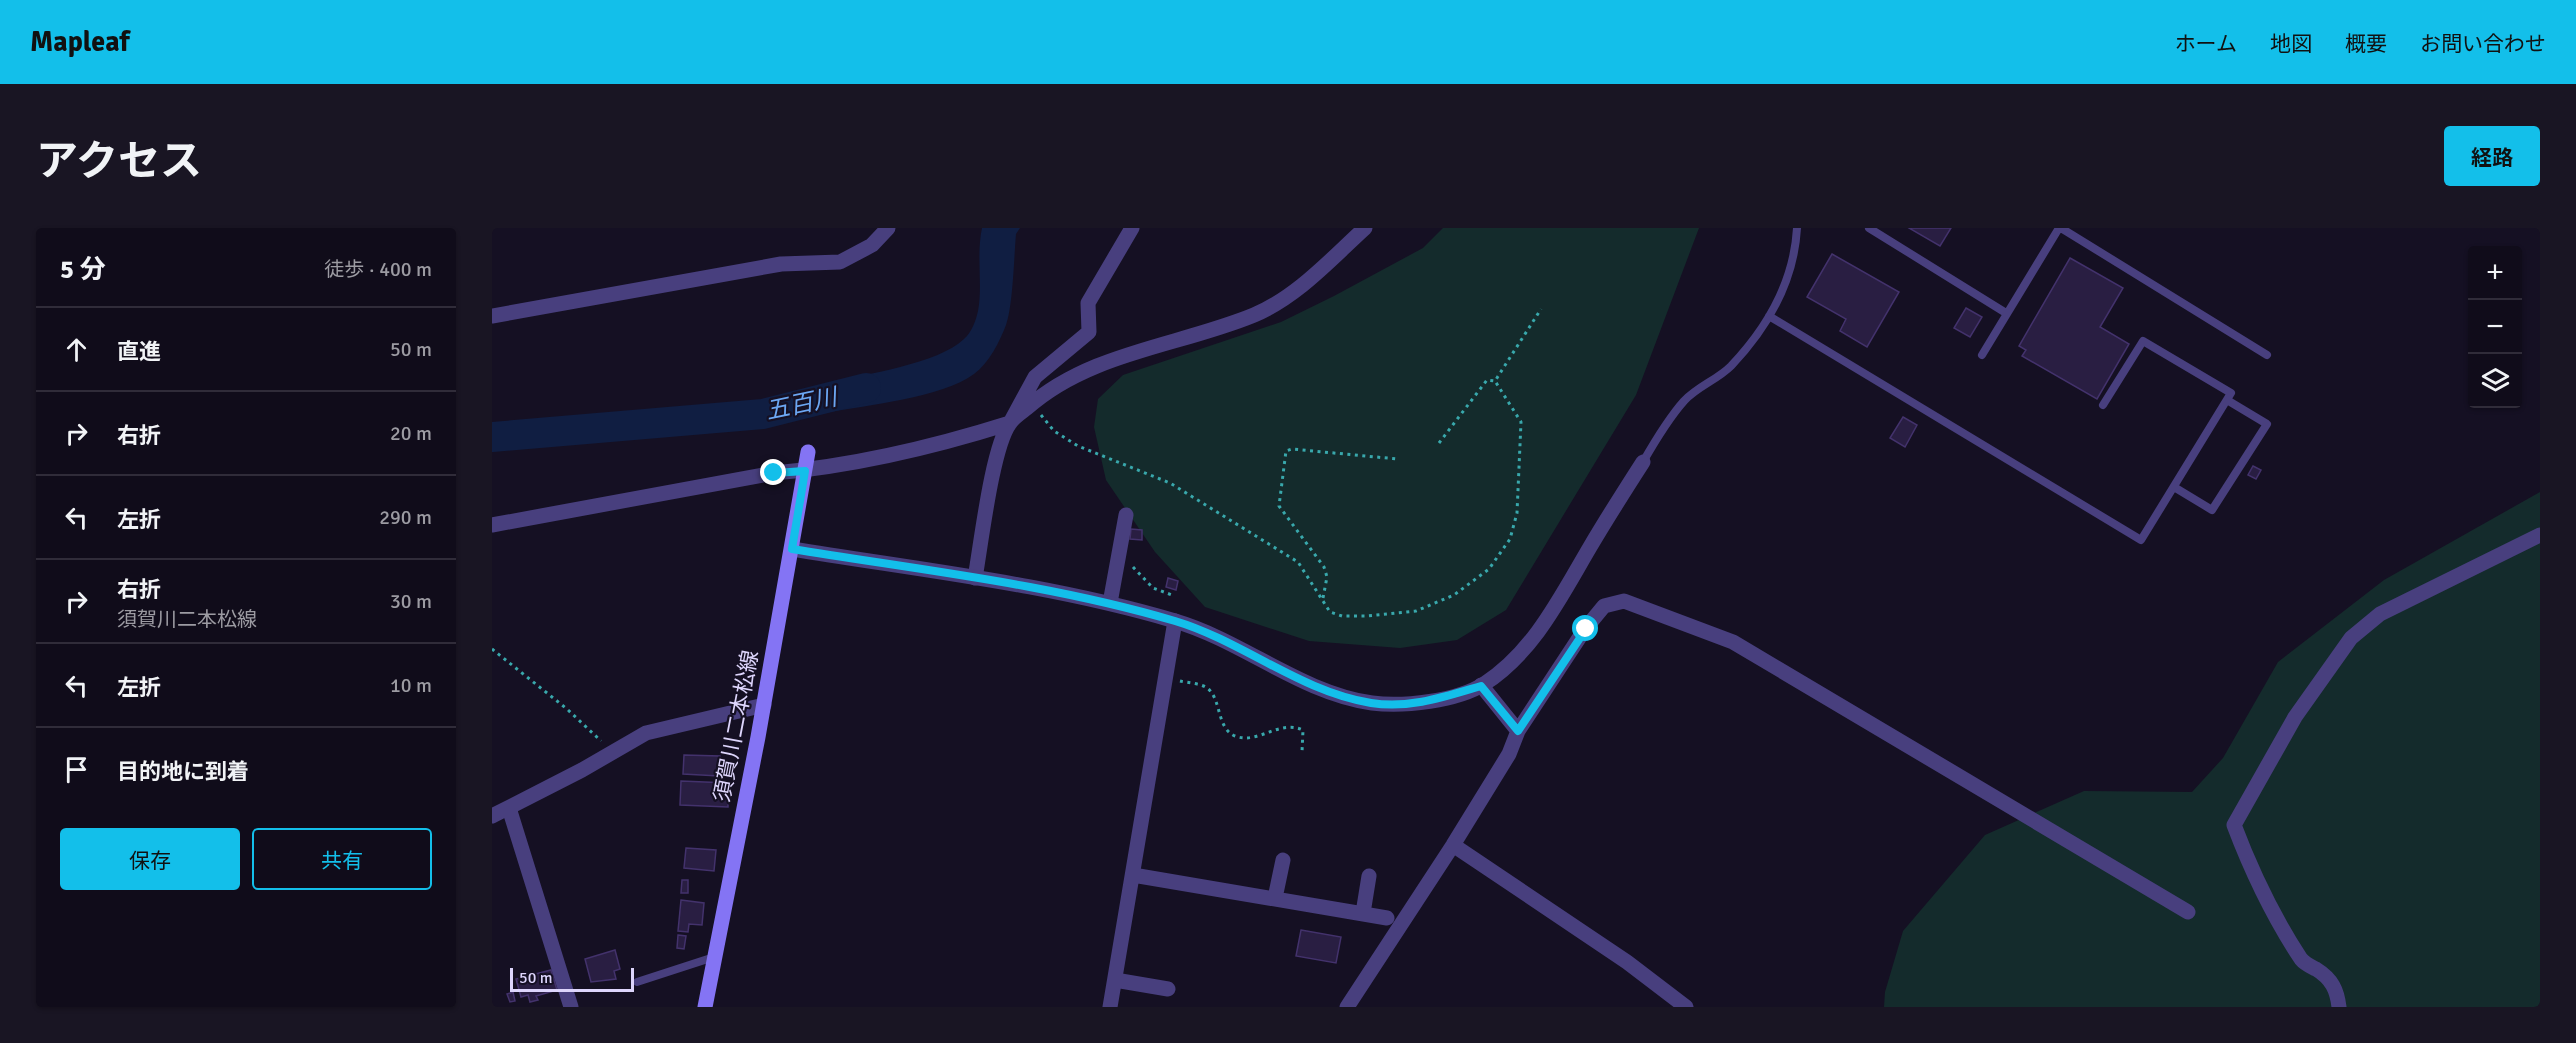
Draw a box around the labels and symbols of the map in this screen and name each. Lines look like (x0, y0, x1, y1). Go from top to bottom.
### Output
water label: 五百川 (763, 381, 842, 426)
route end (760, 459, 786, 485)
route start (1572, 615, 1598, 641)
street label: 須賀川二本松線 (708, 648, 764, 804)
scale bar (510, 965, 634, 992)

